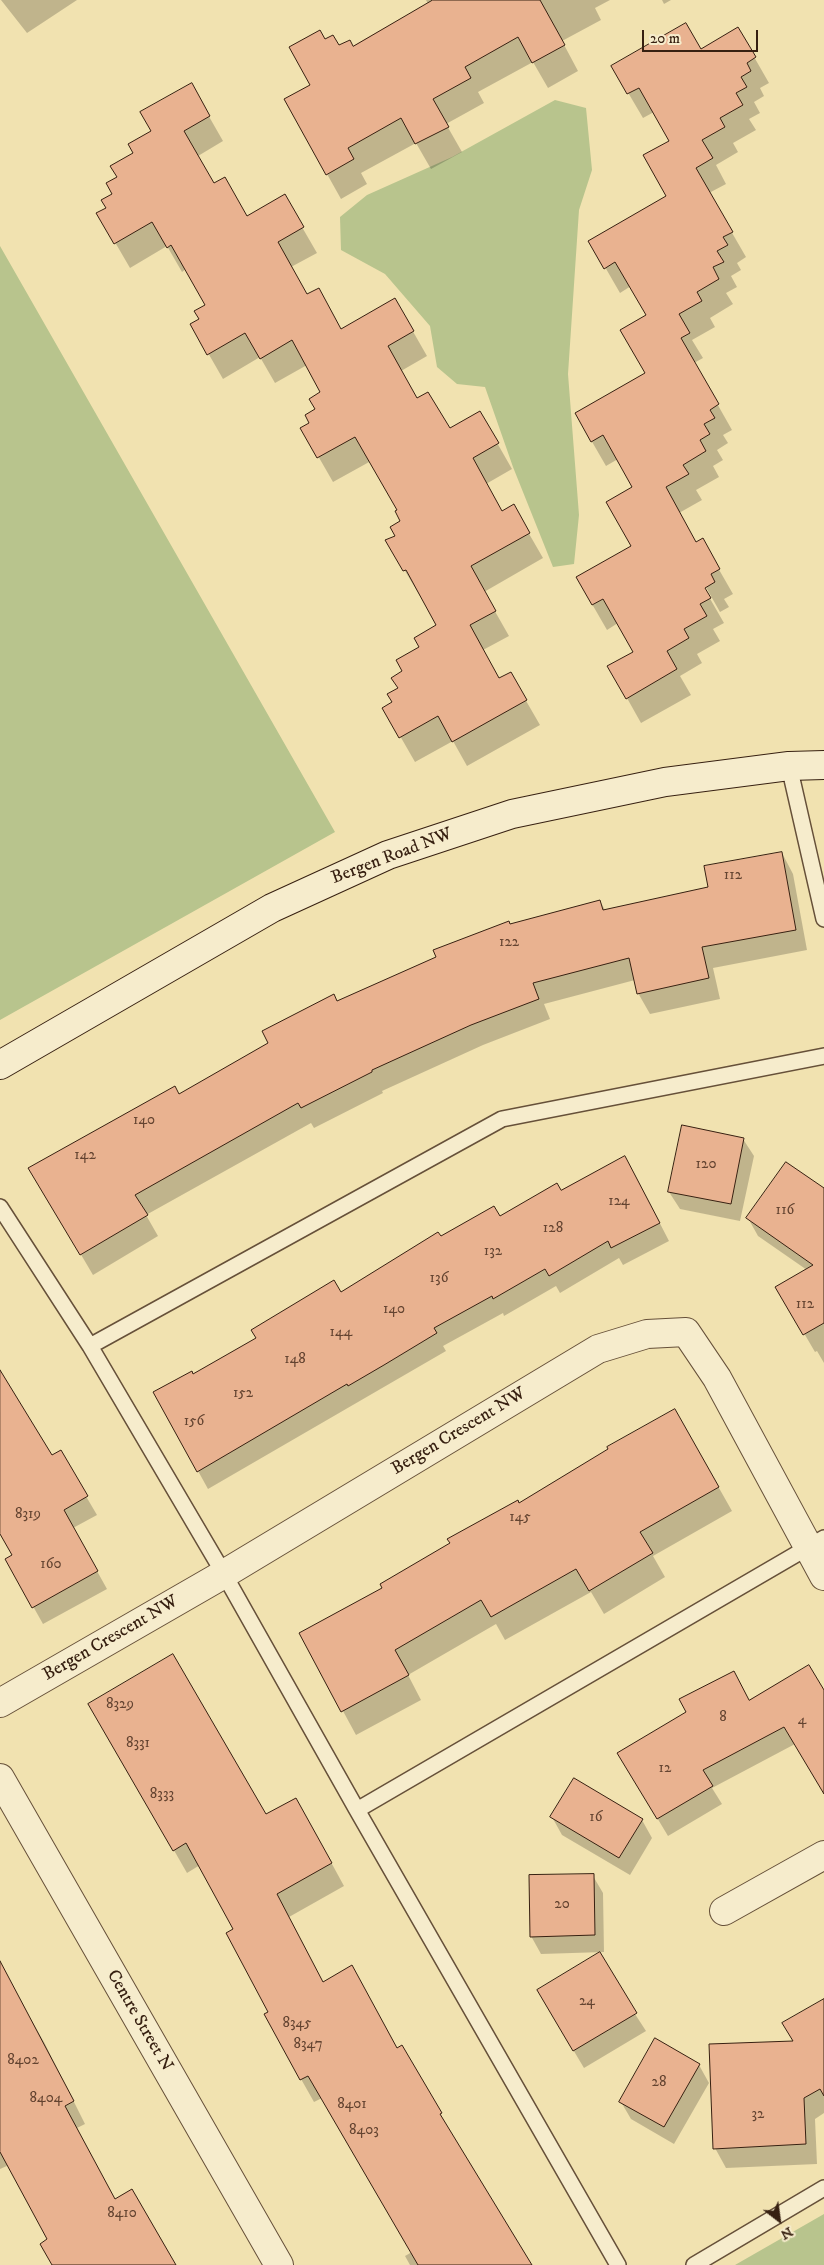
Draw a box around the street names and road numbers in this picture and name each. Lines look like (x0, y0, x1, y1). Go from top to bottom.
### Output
street label: Bergen Road NW (329, 824, 455, 890)
street label: Bergen Crescent NW (388, 1383, 530, 1481)
street label: Bergen Crescent NW (40, 1592, 182, 1686)
street label: Centre Street N (101, 1966, 177, 2076)

